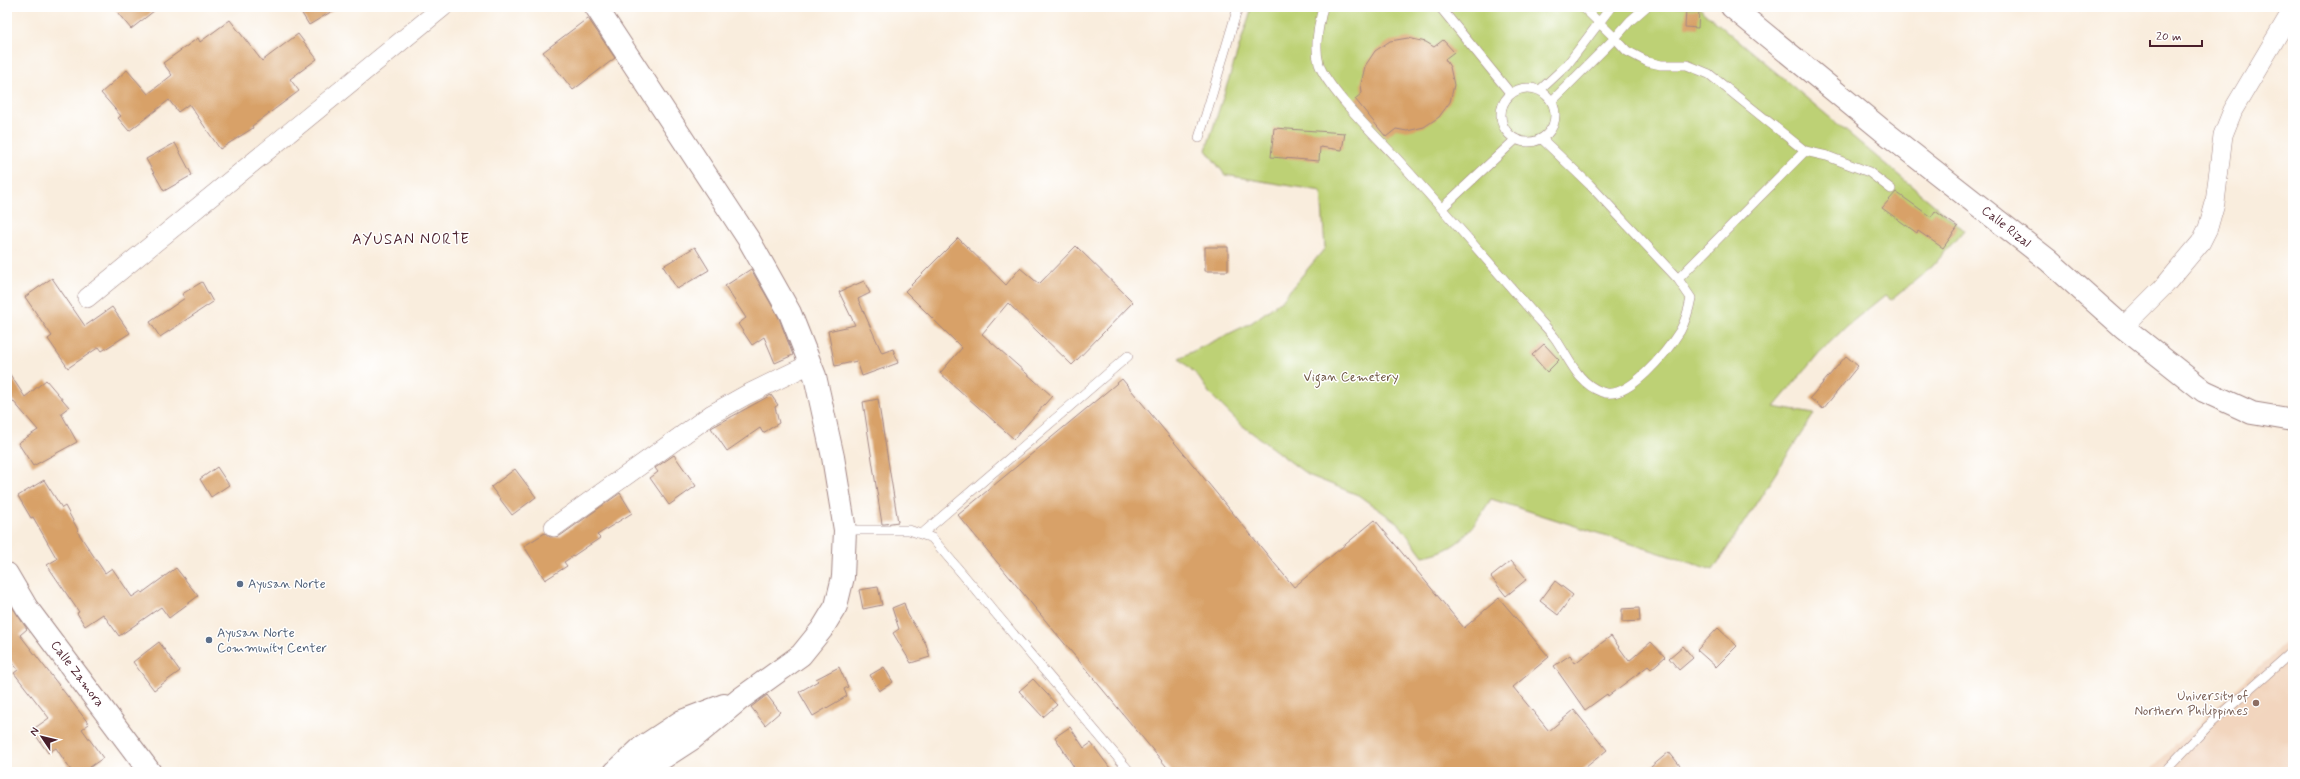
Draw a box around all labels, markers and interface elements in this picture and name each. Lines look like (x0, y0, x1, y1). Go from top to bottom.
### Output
scale bar (2150, 22, 2202, 48)
text: 20 m (2156, 29, 2182, 45)
street label: Calle Rizal (1978, 202, 2035, 252)
district label: AYUSAN NORTE (352, 230, 470, 250)
park label: Vigan Cemetery (1303, 369, 1399, 388)
place label: Ayusan Norte (248, 576, 326, 593)
marker: Ayusan Norte (235, 579, 245, 589)
place label: Ayusan Norte Community Center (217, 625, 328, 657)
marker: Ayusan Norte Community Center (204, 635, 214, 645)
street label: Calle Zamora (46, 637, 108, 711)
place label: University of Northern Philippines (2134, 688, 2248, 720)
marker: University of Northern Philippines (2251, 698, 2261, 708)
north arrow (22, 717, 62, 757)
text: N (27, 725, 42, 739)

